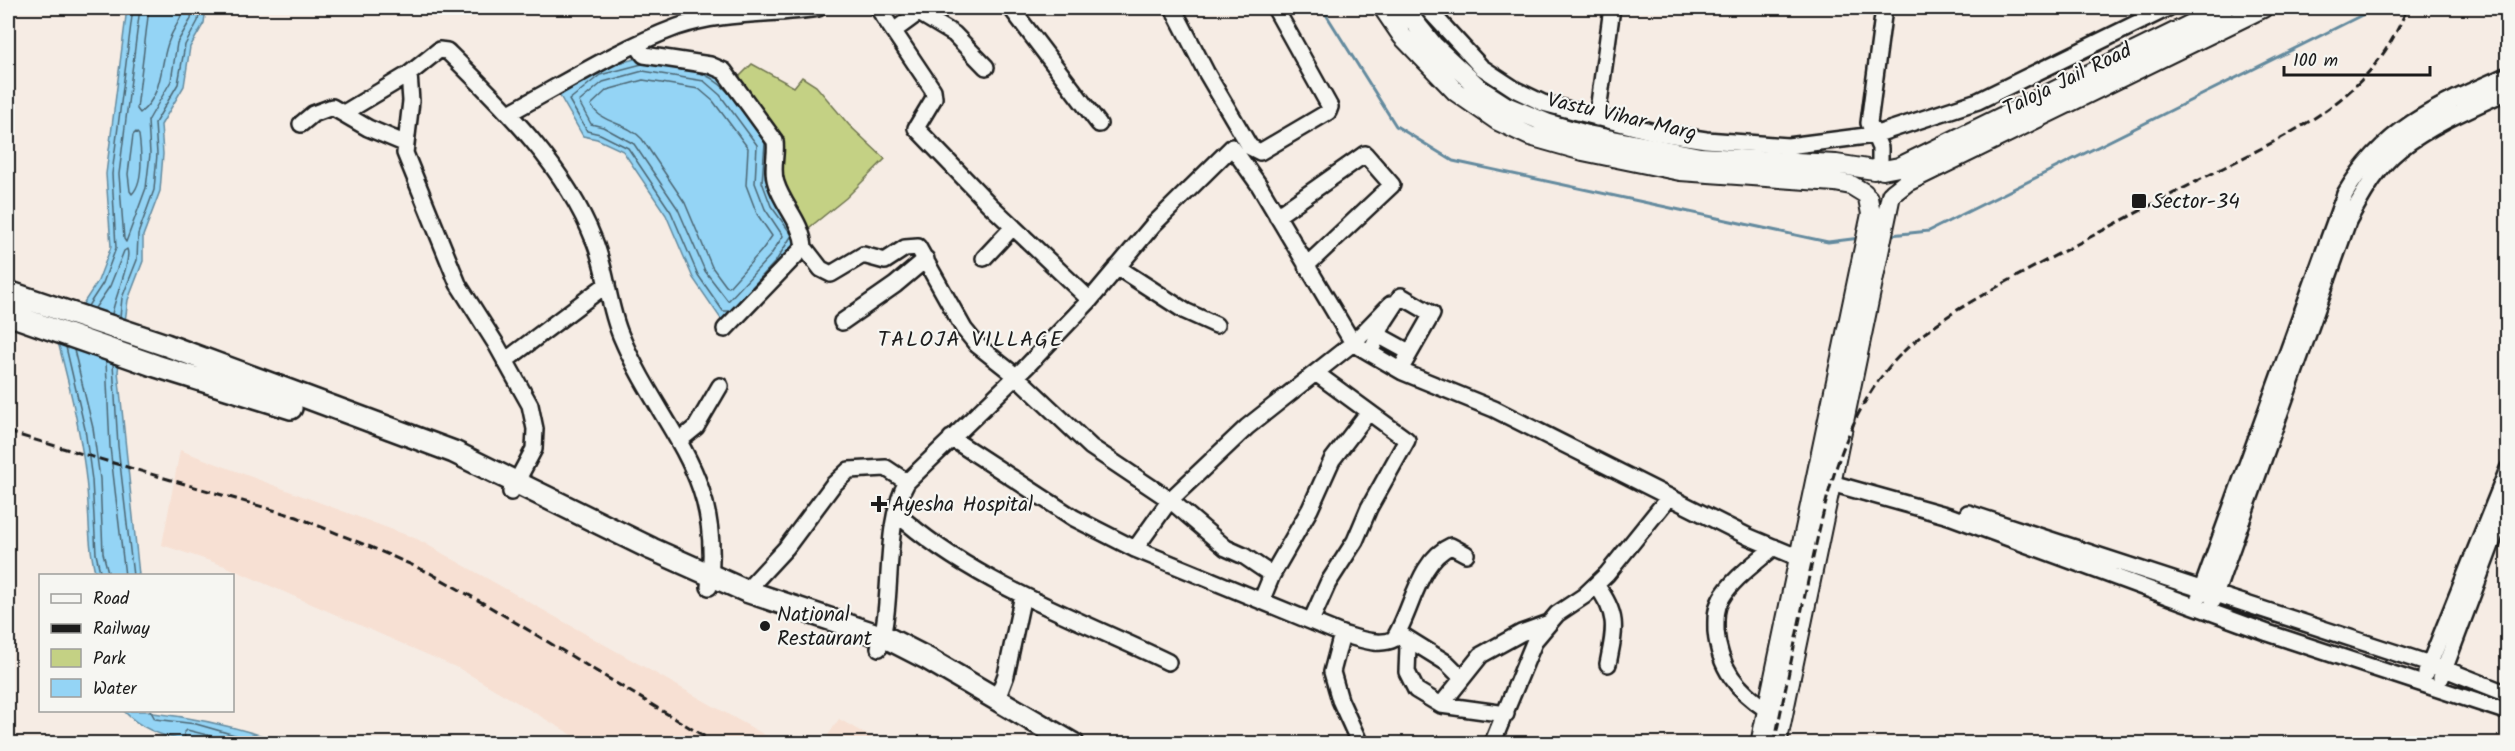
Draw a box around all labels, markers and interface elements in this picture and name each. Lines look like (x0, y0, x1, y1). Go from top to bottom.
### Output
street label: Taloja Jail Road (1998, 35, 2138, 126)
scale bar (2284, 39, 2430, 77)
text: 100 m (2293, 47, 2338, 76)
street label: Vastu Vihar Marg (1544, 84, 1700, 151)
place label: Sector-34 (2152, 186, 2240, 219)
marker: Sector-34 (2130, 192, 2148, 210)
district label: TALOJA VILLAGE (878, 323, 1064, 358)
place label: Ayesha Hospital (892, 489, 1033, 522)
marker: Ayesha Hospital (870, 495, 888, 513)
legend (39, 574, 234, 712)
text: Road (93, 585, 130, 614)
place label: National Restaurant (777, 599, 873, 656)
text: Railway (93, 615, 150, 644)
marker: National Restaurant (758, 619, 772, 633)
text: Park (93, 645, 126, 674)
text: Water (93, 675, 138, 704)

